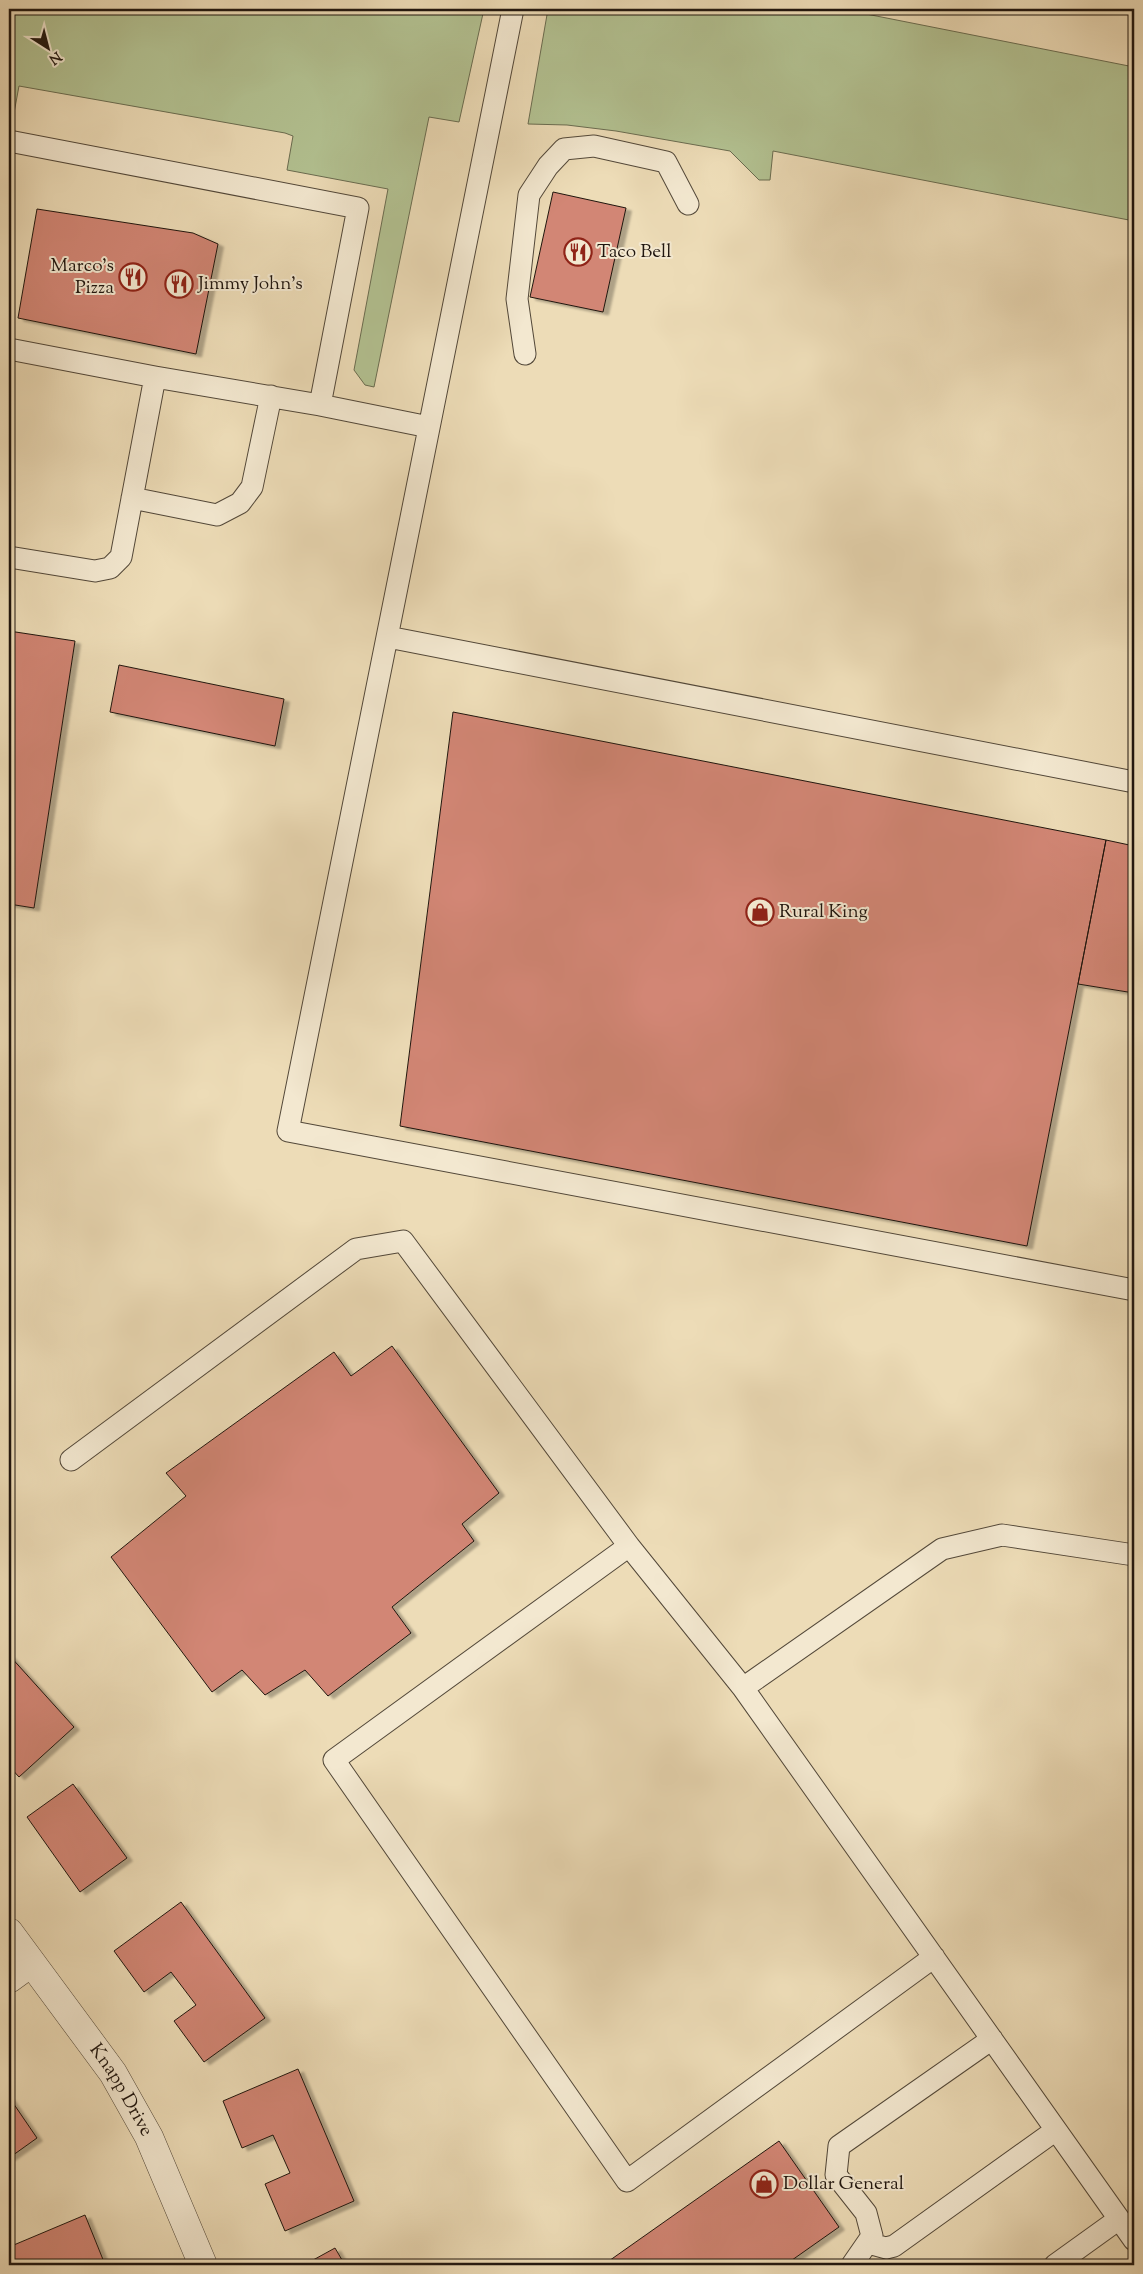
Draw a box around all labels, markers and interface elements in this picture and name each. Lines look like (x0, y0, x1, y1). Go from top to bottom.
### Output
north arrow (22, 22, 72, 72)
text: N (44, 46, 65, 68)
restaurant icon: Taco Bell (563, 237, 593, 267)
place label: Taco Bell (597, 239, 672, 266)
place label: Marco's Pizza (51, 253, 114, 302)
restaurant icon: Marco's Pizza (118, 262, 148, 292)
restaurant icon: Jimmy John's (164, 269, 194, 299)
place label: Jimmy John's (197, 271, 303, 298)
shop icon: Rural King (745, 897, 775, 927)
place label: Rural King (779, 899, 868, 926)
street label: Knapp Drive (82, 2038, 160, 2142)
shop icon: Dollar General (749, 2169, 779, 2199)
place label: Dollar General (783, 2171, 904, 2198)

